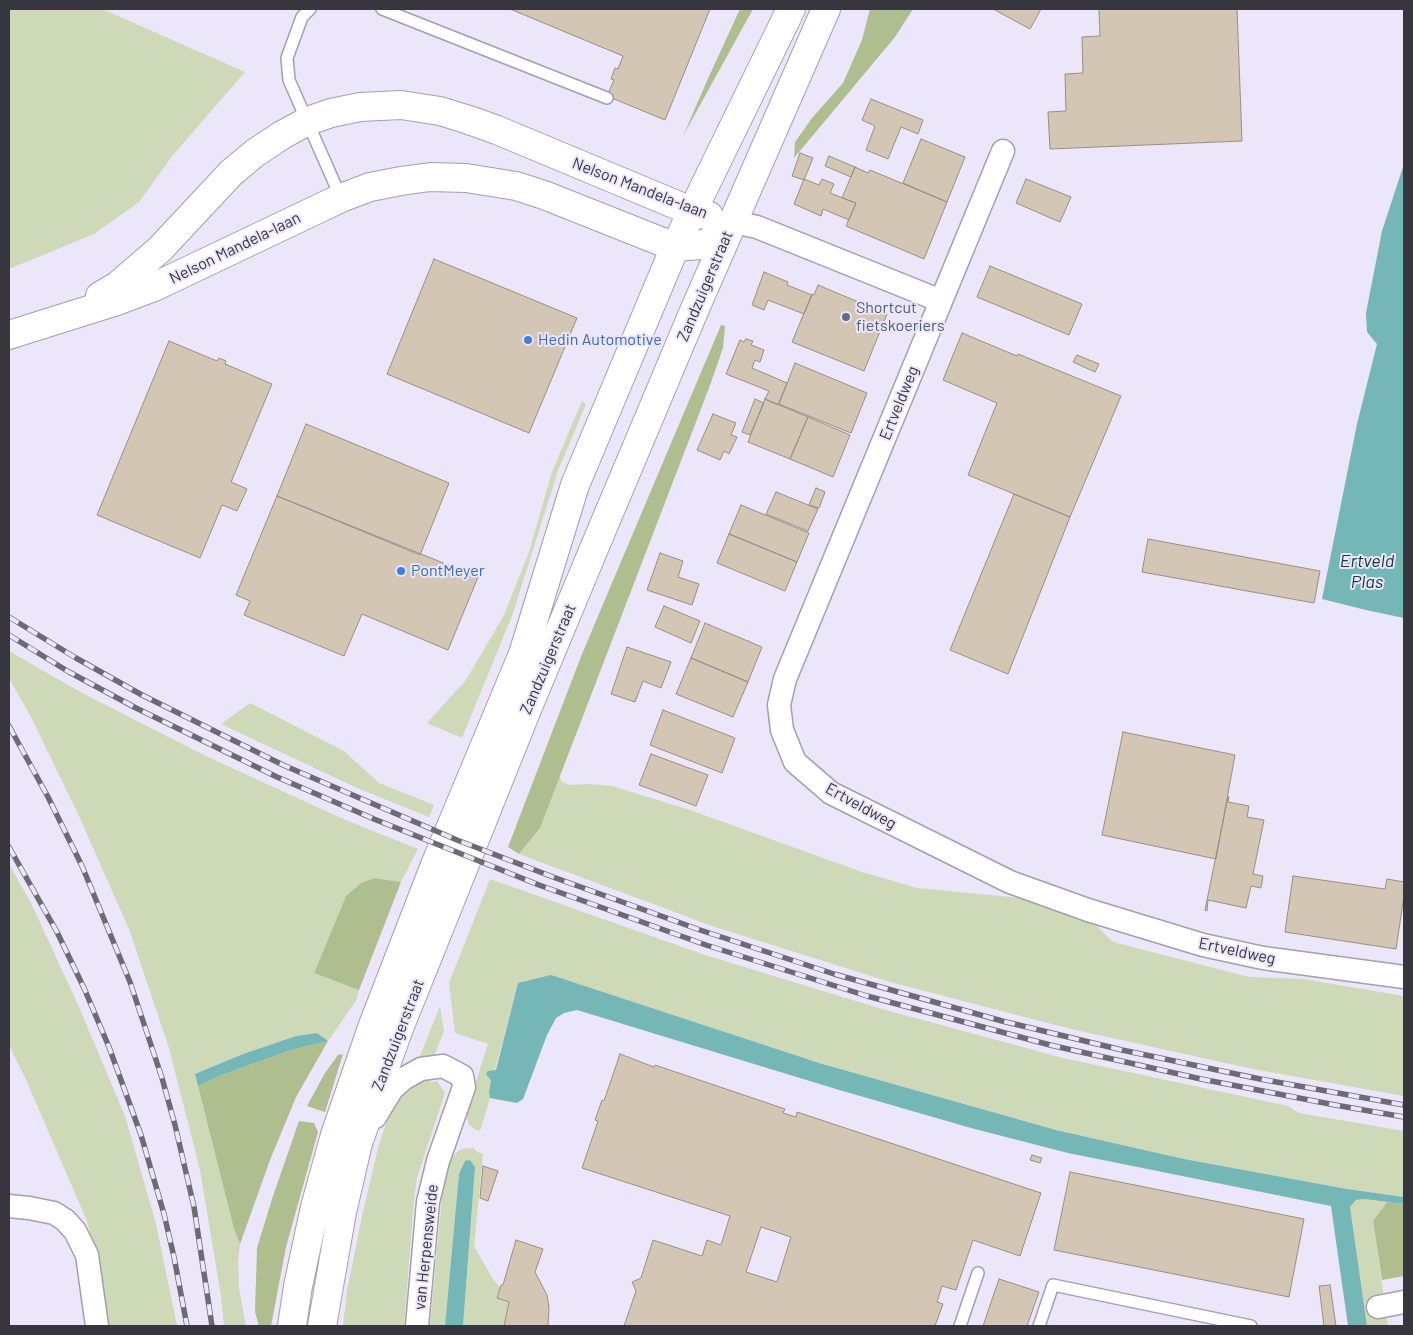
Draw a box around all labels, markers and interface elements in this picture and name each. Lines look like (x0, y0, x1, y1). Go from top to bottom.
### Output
street label: Nelson Mandela-laan (570, 153, 710, 223)
street label: Nelson Mandela-laan (166, 208, 304, 288)
street label: Zandzuigerstraat (673, 228, 737, 344)
place label: Shortcut fietskoeriers (856, 298, 945, 336)
marker: Shortcut fietskoeriers (840, 311, 852, 323)
place label: Hedin Automotive (538, 330, 662, 350)
marker: Hedin Automotive (522, 334, 534, 346)
street label: Ertveldweg (875, 363, 923, 443)
water label: Ertveld Plas (1340, 550, 1394, 592)
place label: PontMeyer (411, 561, 485, 581)
marker: PontMeyer (395, 565, 407, 577)
street label: Zandzuigerstraat (516, 601, 580, 717)
street label: Ertveldweg (822, 779, 900, 833)
street label: Ertveldweg (1197, 933, 1277, 969)
street label: Zandzuigerstraat (368, 976, 428, 1094)
street label: van Herpensweide (410, 1183, 442, 1311)

